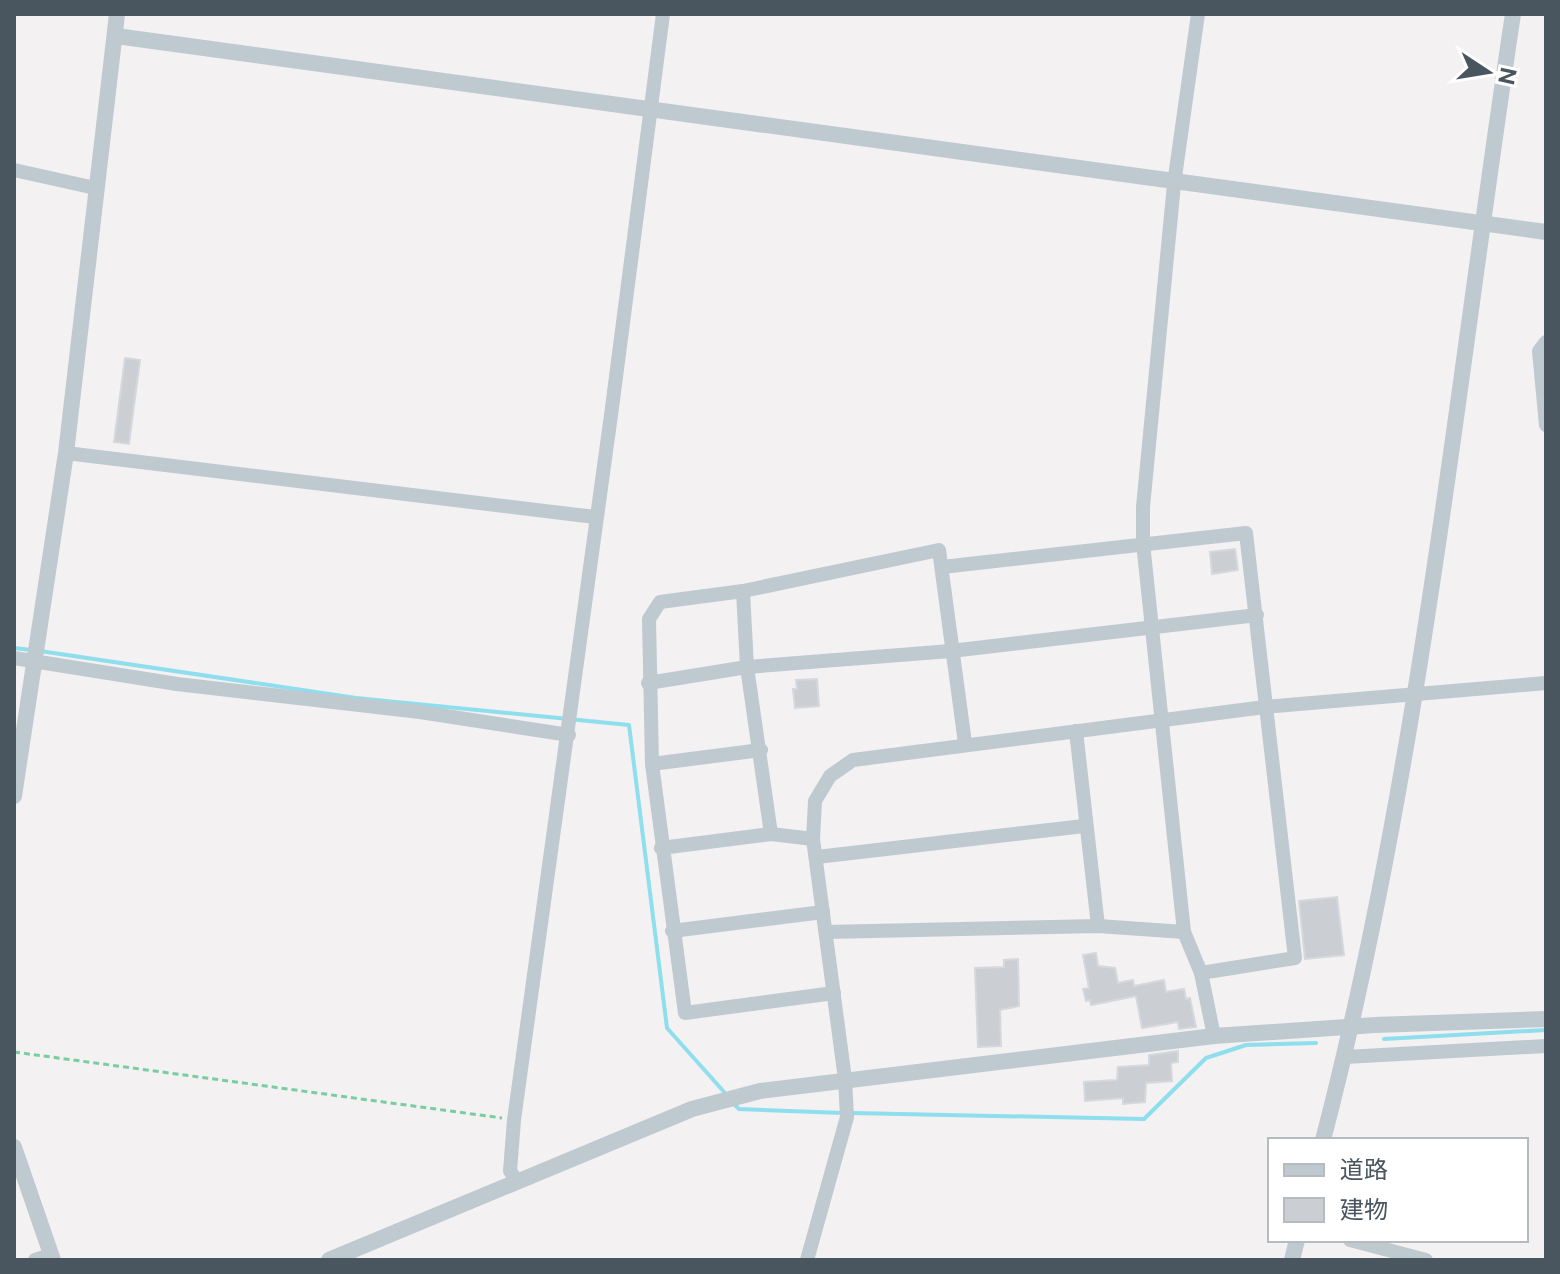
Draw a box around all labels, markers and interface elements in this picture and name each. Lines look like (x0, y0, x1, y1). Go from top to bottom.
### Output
north arrow (1448, 32, 1528, 112)
text: N (1493, 65, 1522, 87)
legend (1268, 1138, 1528, 1242)
text: 道路 (1340, 1155, 1388, 1183)
text: 建物 (1340, 1195, 1388, 1223)

